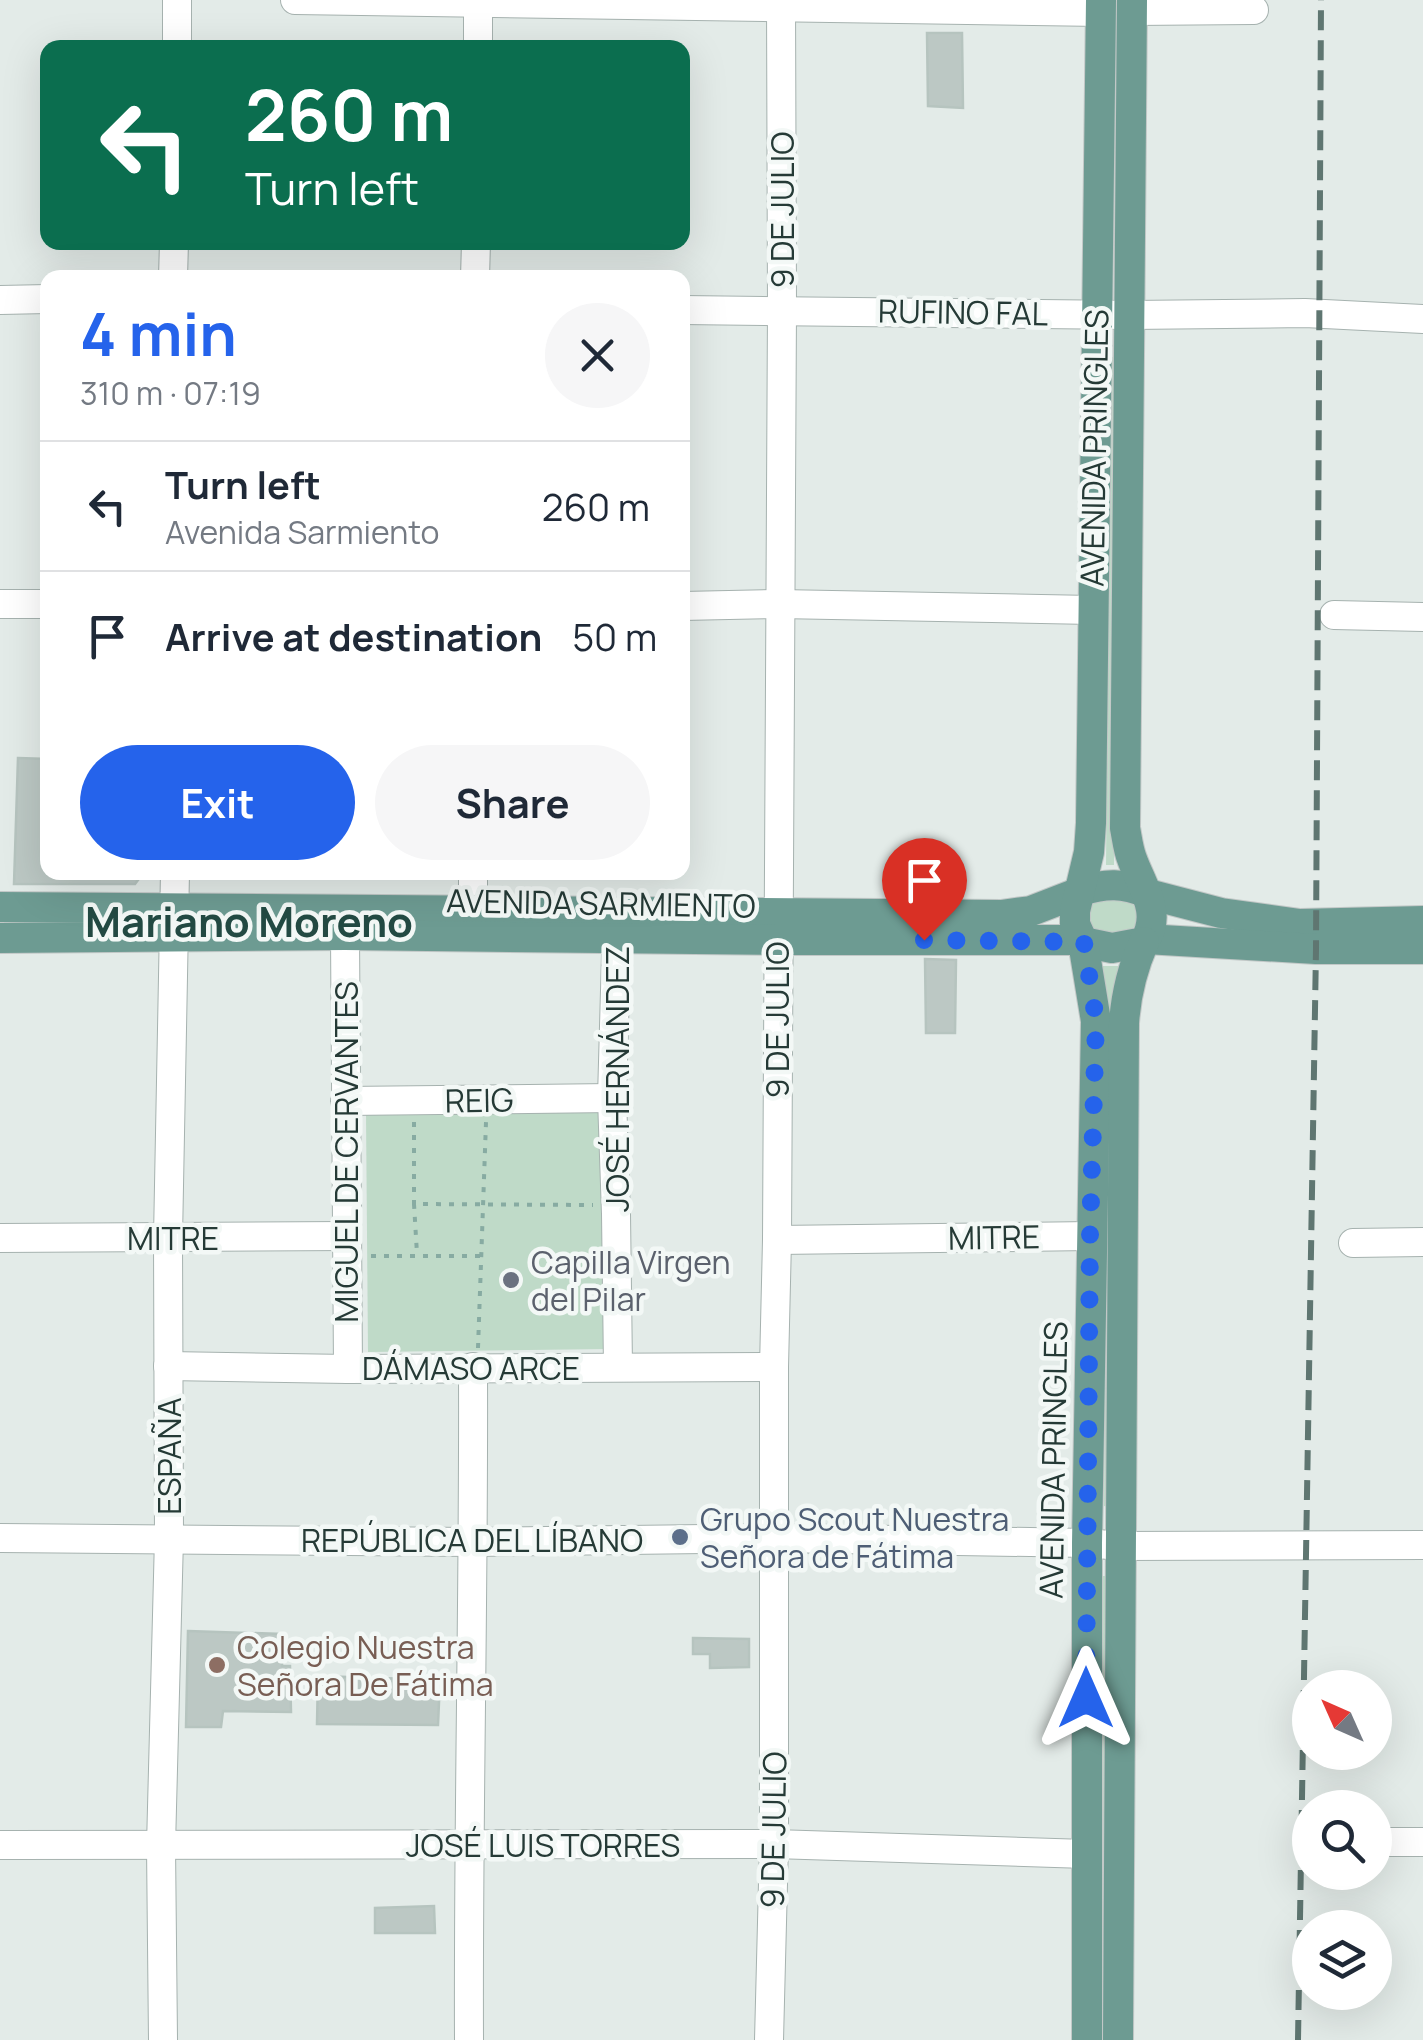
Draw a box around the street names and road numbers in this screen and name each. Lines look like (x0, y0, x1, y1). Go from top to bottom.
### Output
street label: 9 DE JULIO (760, 132, 804, 288)
street label: RUFINO FAL (878, 289, 1048, 335)
street label: AVENIDA PRINGLES (1070, 309, 1118, 587)
street label: AVENIDA SARMIENTO (446, 878, 756, 928)
street label: 9 DE JULIO (755, 942, 799, 1098)
street label: JOSÉ HERNÁNDEZ (595, 946, 639, 1212)
street label: MIGUEL DE CERVANTES (324, 981, 368, 1323)
street label: REIG (444, 1077, 514, 1123)
street label: MITRE (948, 1214, 1040, 1260)
street label: MITRE (127, 1216, 219, 1260)
street label: AVENIDA PRINGLES (1029, 1321, 1077, 1599)
street label: DÁMASO ARCE (362, 1346, 580, 1390)
street label: ESPAÑA (147, 1397, 191, 1515)
street label: REPÚBLICA DEL LÍBANO (301, 1518, 643, 1562)
street label: 9 DE JULIO (750, 1751, 796, 1909)
street label: JOSÉ LUIS TORRES (406, 1823, 680, 1867)

